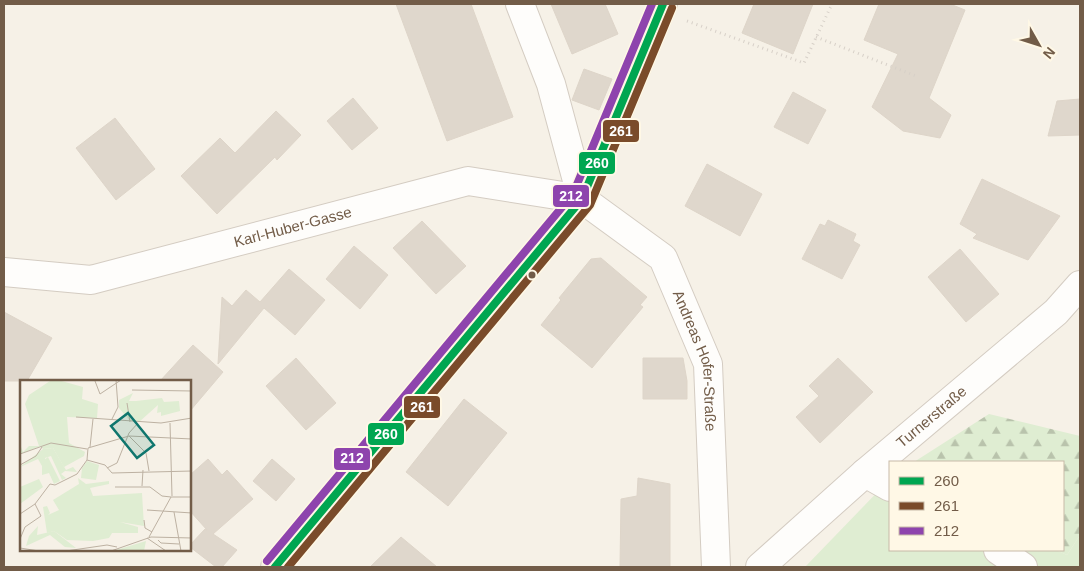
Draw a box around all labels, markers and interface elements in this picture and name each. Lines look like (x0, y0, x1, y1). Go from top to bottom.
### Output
north arrow (1014, 20, 1064, 70)
text: N (1040, 44, 1059, 62)
line badge: 261 (602, 119, 640, 143)
text: 261 (609, 123, 633, 139)
line badge: 260 (578, 151, 616, 175)
text: 260 (585, 155, 609, 171)
line badge: 212 (552, 184, 590, 208)
text: 212 (559, 188, 583, 204)
street label: Karl-Huber-Gasse (232, 203, 353, 250)
unlabelled marker (527, 270, 537, 280)
street label: Andreas Hofer-Straße (670, 287, 720, 432)
inset map (20, 380, 191, 551)
street label: Turnerstraße (893, 382, 970, 451)
line badge: 261 (403, 395, 441, 419)
text: 261 (410, 399, 434, 415)
line badge: 260 (367, 422, 405, 446)
text: 260 (374, 426, 398, 442)
line badge: 212 (333, 447, 371, 471)
text: 212 (340, 450, 364, 466)
legend (889, 461, 1064, 551)
text: 260 (934, 472, 959, 489)
text: 261 (934, 497, 959, 514)
text: 212 (934, 522, 959, 539)

